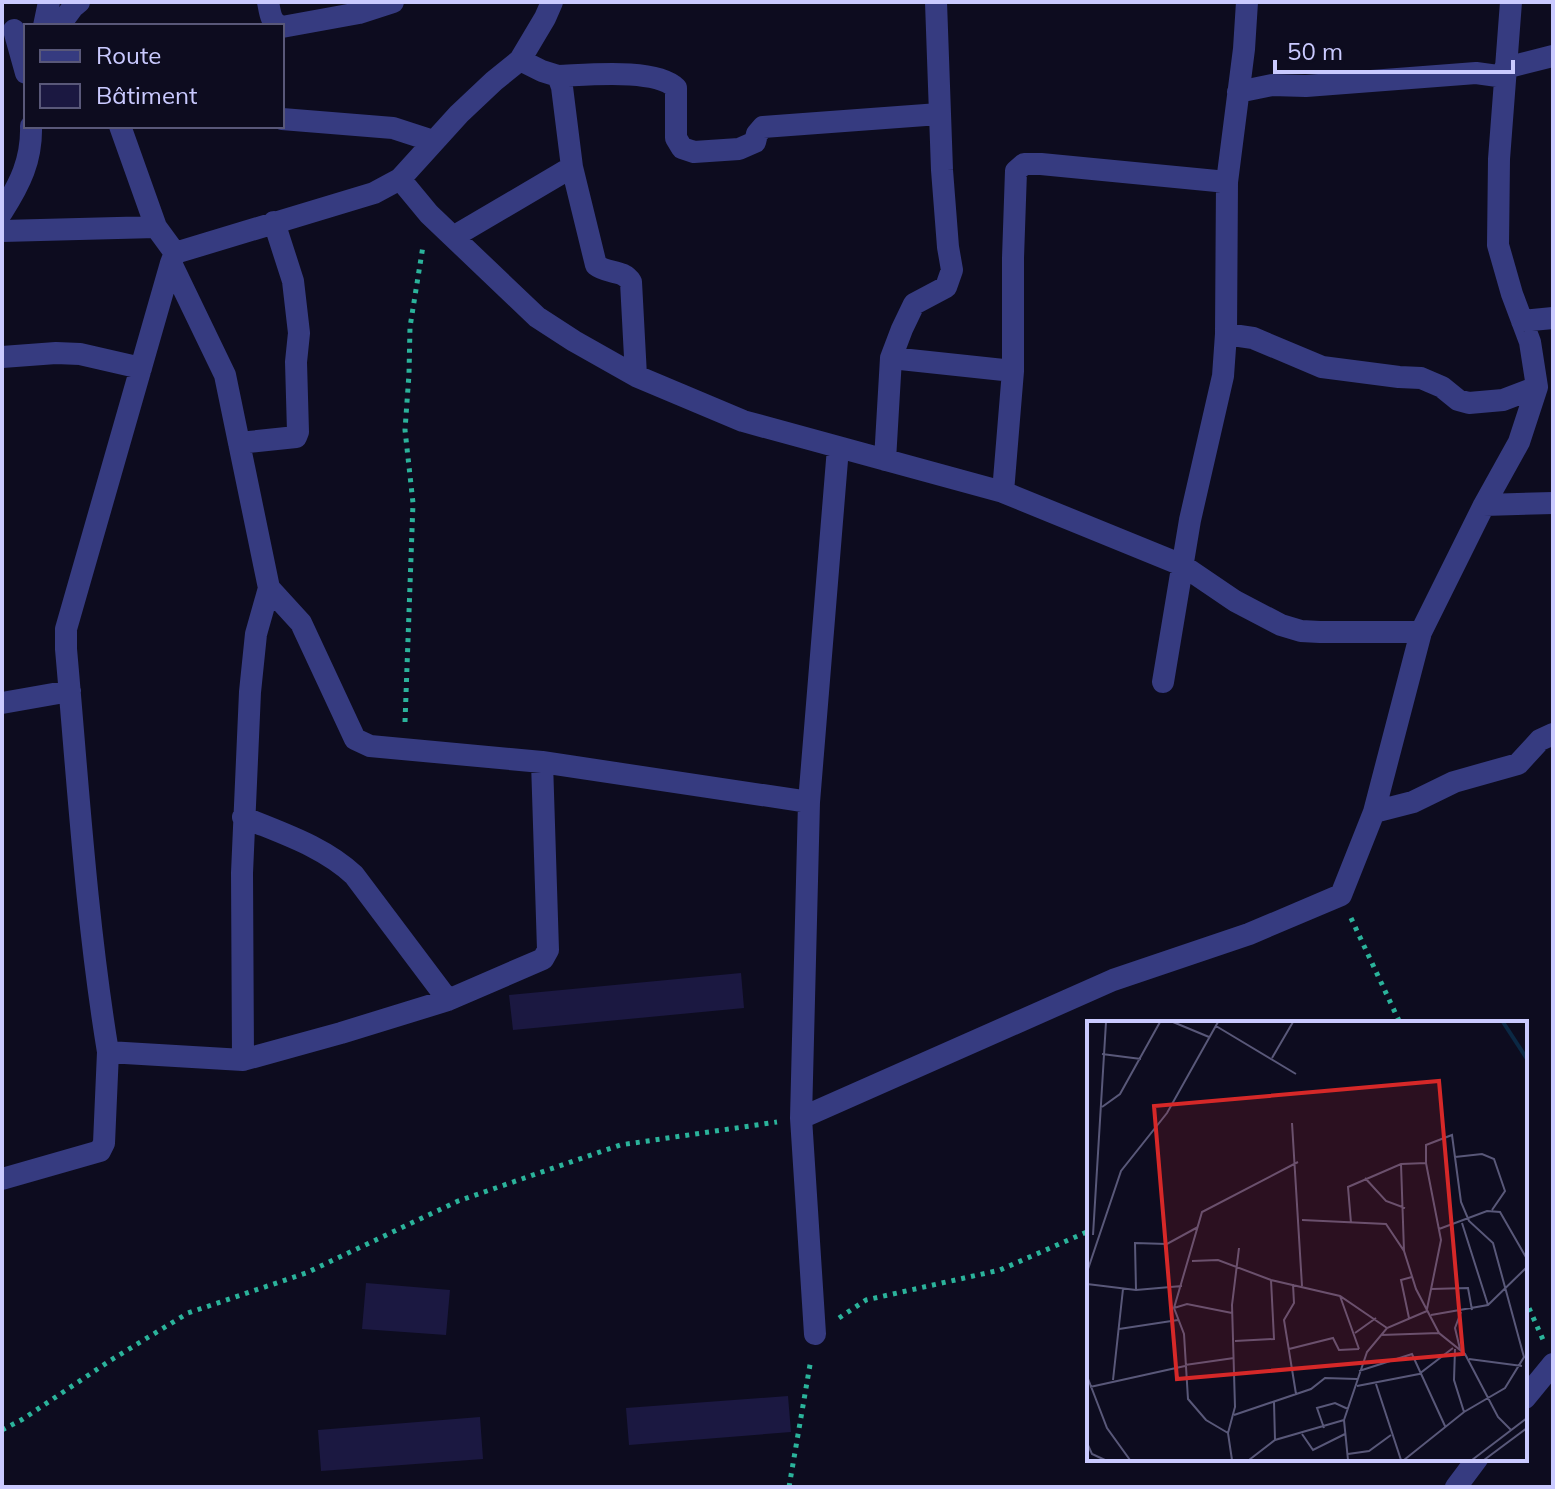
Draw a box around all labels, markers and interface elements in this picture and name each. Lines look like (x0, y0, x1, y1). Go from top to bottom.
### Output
legend (24, 24, 284, 128)
scale bar (1275, 24, 1513, 74)
text: 50 m (1287, 36, 1343, 66)
text: Route (96, 40, 161, 70)
text: Bâtiment (96, 80, 197, 110)
inset map (1087, 1021, 1527, 1461)

